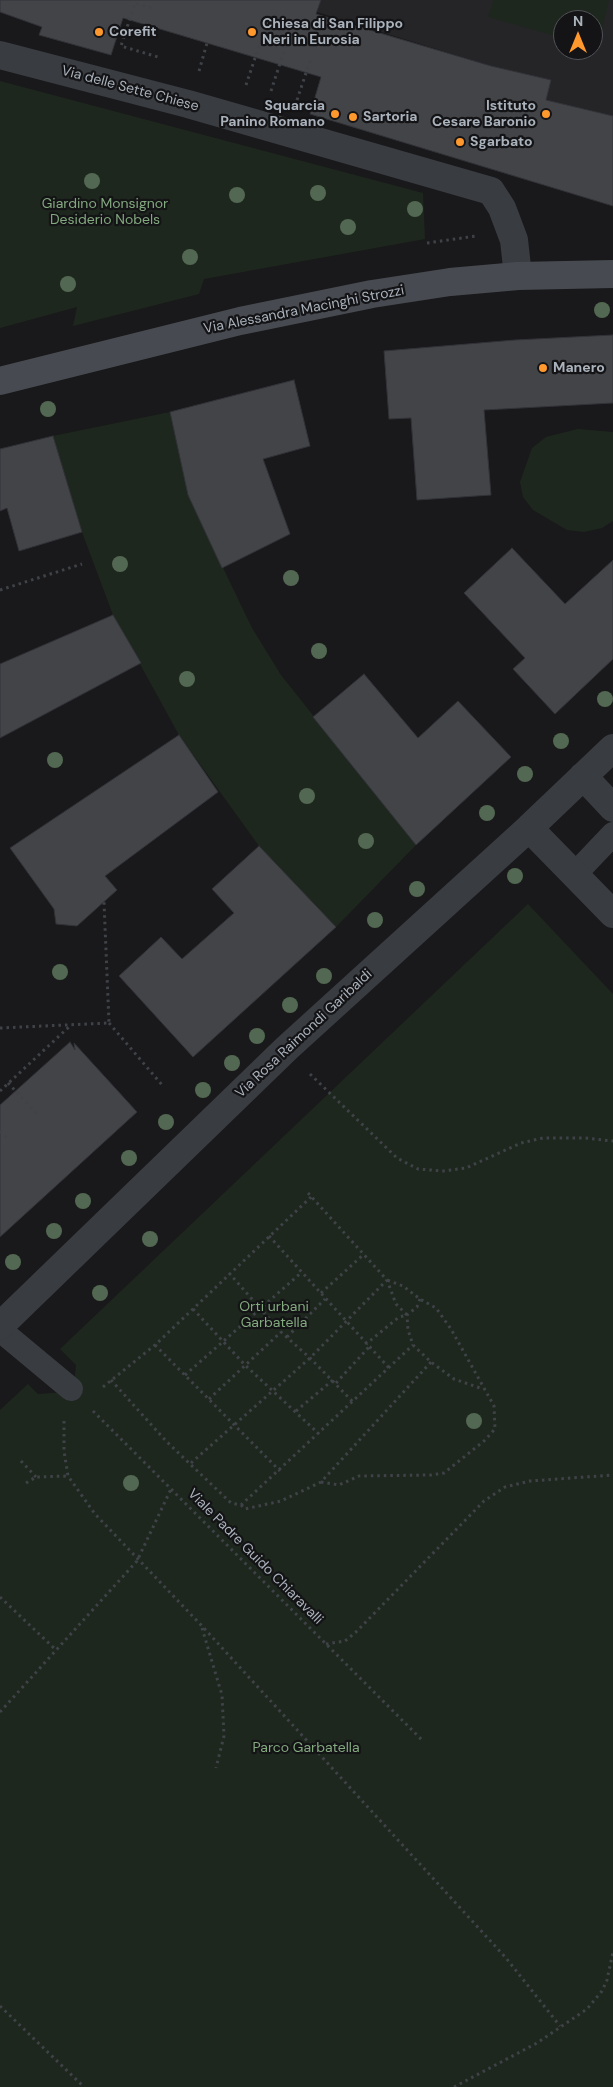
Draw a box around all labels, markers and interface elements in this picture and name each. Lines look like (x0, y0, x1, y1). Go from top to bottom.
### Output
north arrow (553, 10, 603, 60)
text: N (573, 12, 583, 30)
place label: Chiesa di San Filippo Neri in Eurosia (262, 16, 403, 48)
place label: Corefit (109, 24, 157, 40)
marker: Corefit (93, 26, 105, 38)
marker: Chiesa di San Filippo Neri in Eurosia (246, 26, 258, 38)
street label: Via delle Sette Chiese (60, 63, 200, 115)
place label: Squarcia Panino Romano (220, 98, 325, 130)
place label: Istituto Cesare Baronio (432, 98, 536, 130)
marker: Squarcia Panino Romano (329, 108, 341, 120)
marker: Istituto Cesare Baronio (540, 108, 552, 120)
place label: Sartoria (363, 109, 418, 125)
marker: Sartoria (347, 111, 359, 123)
place label: Sgarbato (470, 134, 532, 150)
marker: Sgarbato (454, 136, 466, 148)
park label: Giardino Monsignor Desiderio Nobels (42, 196, 168, 228)
street label: Via Alessandra Macinghi Strozzi (202, 282, 406, 338)
place label: Manero (553, 360, 605, 376)
marker: Manero (537, 362, 549, 374)
street label: Via Rosa Raimondi Garibaldi (232, 966, 376, 1102)
park label: Orti urbani Garbatella (239, 1299, 309, 1331)
street label: Viale Padre Guido Chiaravalli (184, 1486, 326, 1628)
park label: Parco Garbatella (252, 1740, 360, 1756)

